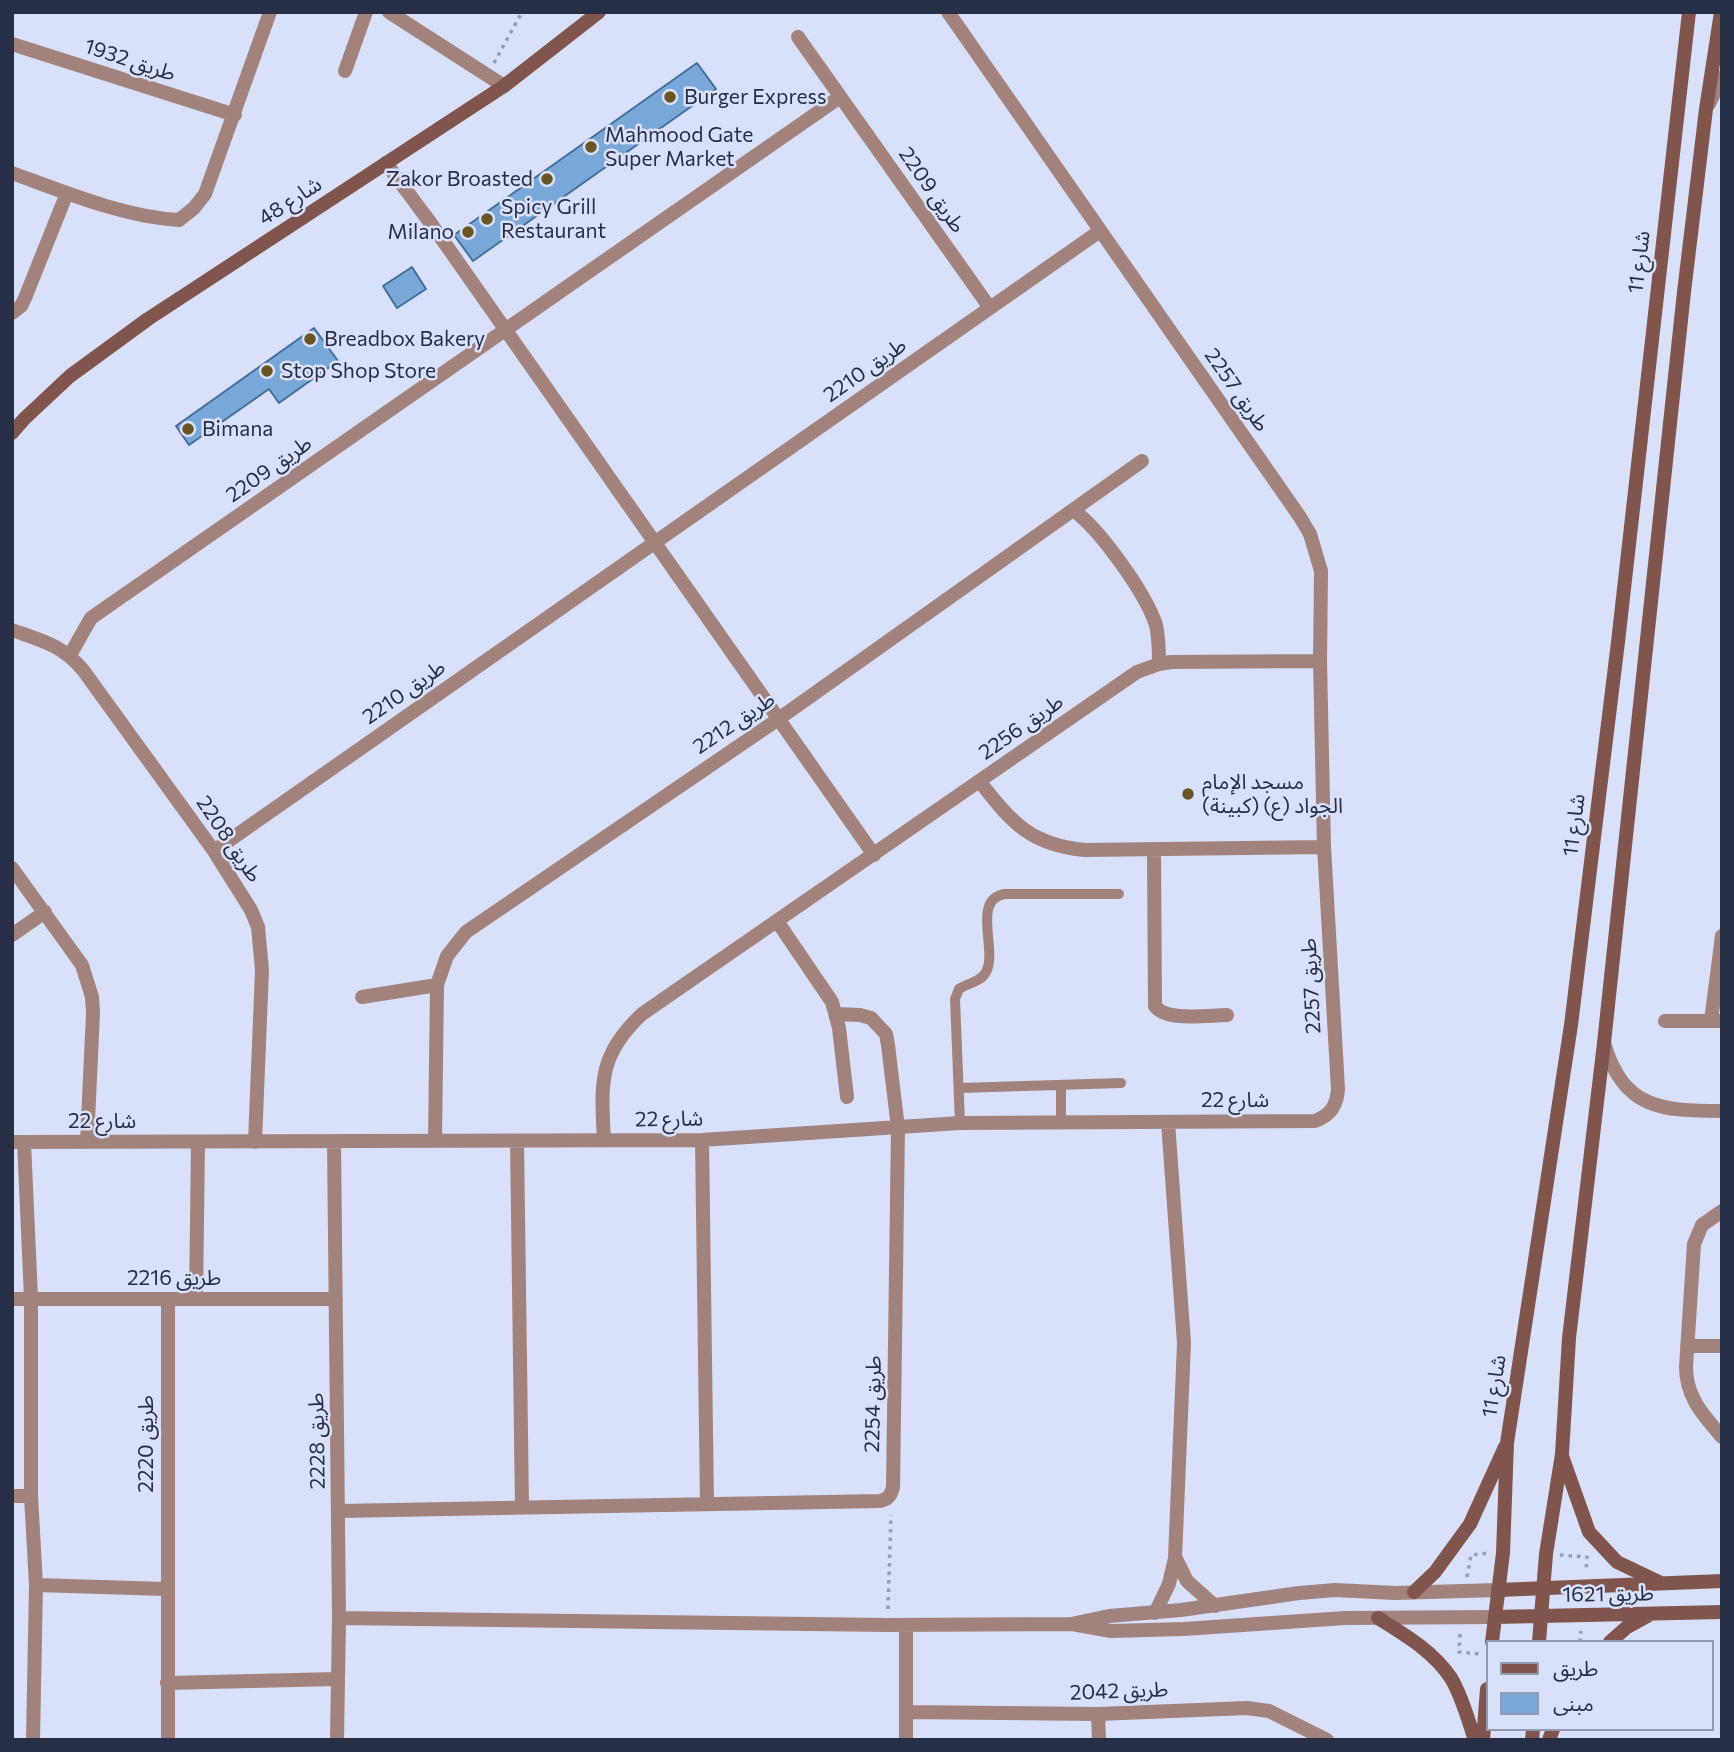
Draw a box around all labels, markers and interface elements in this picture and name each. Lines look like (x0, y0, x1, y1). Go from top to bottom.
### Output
street label: طريق 1932 (81, 33, 179, 87)
place label: Burger Express (684, 84, 827, 110)
marker: Burger Express (662, 89, 678, 105)
place label: Mahmood Gate Super Market (605, 122, 753, 172)
marker: Mahmood Gate Super Market (583, 139, 599, 155)
street label: طريق 2209 (893, 142, 971, 238)
place label: Zakor Broasted (386, 166, 533, 192)
street label: شارع 48 (254, 171, 326, 231)
marker: Zakor Broasted (539, 171, 555, 187)
place label: Spicy Grill Restaurant (501, 194, 606, 244)
marker: Spicy Grill Restaurant (479, 211, 495, 227)
place label: Milano (388, 219, 454, 245)
marker: Milano (460, 224, 476, 240)
street label: شارع 11 (1623, 229, 1655, 295)
place label: Breadbox Bakery (324, 326, 485, 352)
marker: Breadbox Bakery (302, 331, 318, 347)
street label: طريق 2210 (819, 332, 911, 408)
street label: طريق 2257 (1199, 344, 1275, 436)
place label: Stop Shop Store (281, 358, 436, 384)
marker: Stop Shop Store (259, 363, 275, 379)
place label: Bimana (202, 416, 273, 442)
marker: Bimana (180, 421, 196, 437)
street label: طريق 2209 (221, 430, 317, 508)
street label: طريق 2210 (358, 654, 450, 730)
street label: طريق 2212 (688, 687, 780, 759)
street label: طريق 2256 (974, 689, 1068, 765)
place label: مسجد الإمام الجواد (ع) (كبينة) (1202, 769, 1343, 819)
marker: مسجد الإمام الجواد (ع) (كبينة) (1180, 786, 1196, 802)
street label: طريق 2208 (191, 791, 267, 887)
street label: شارع 11 (1558, 792, 1590, 858)
street label: طريق 2257 (1296, 938, 1326, 1034)
street label: شارع 22 (1201, 1087, 1269, 1113)
street label: شارع 22 (635, 1106, 703, 1132)
street label: شارع 22 (68, 1108, 136, 1134)
street label: طريق 2216 (127, 1265, 221, 1291)
street label: شارع 11 (1477, 1353, 1511, 1419)
street label: طريق 2254 (860, 1355, 886, 1453)
street label: طريق 2228 (304, 1392, 330, 1490)
street label: طريق 2220 (133, 1395, 159, 1493)
street label: طريق 1621 (1562, 1581, 1654, 1607)
legend (1486, 1640, 1713, 1731)
text: طريق (1553, 1655, 1598, 1680)
street label: طريق 2042 (1069, 1677, 1169, 1705)
text: مبنى (1553, 1690, 1594, 1715)

